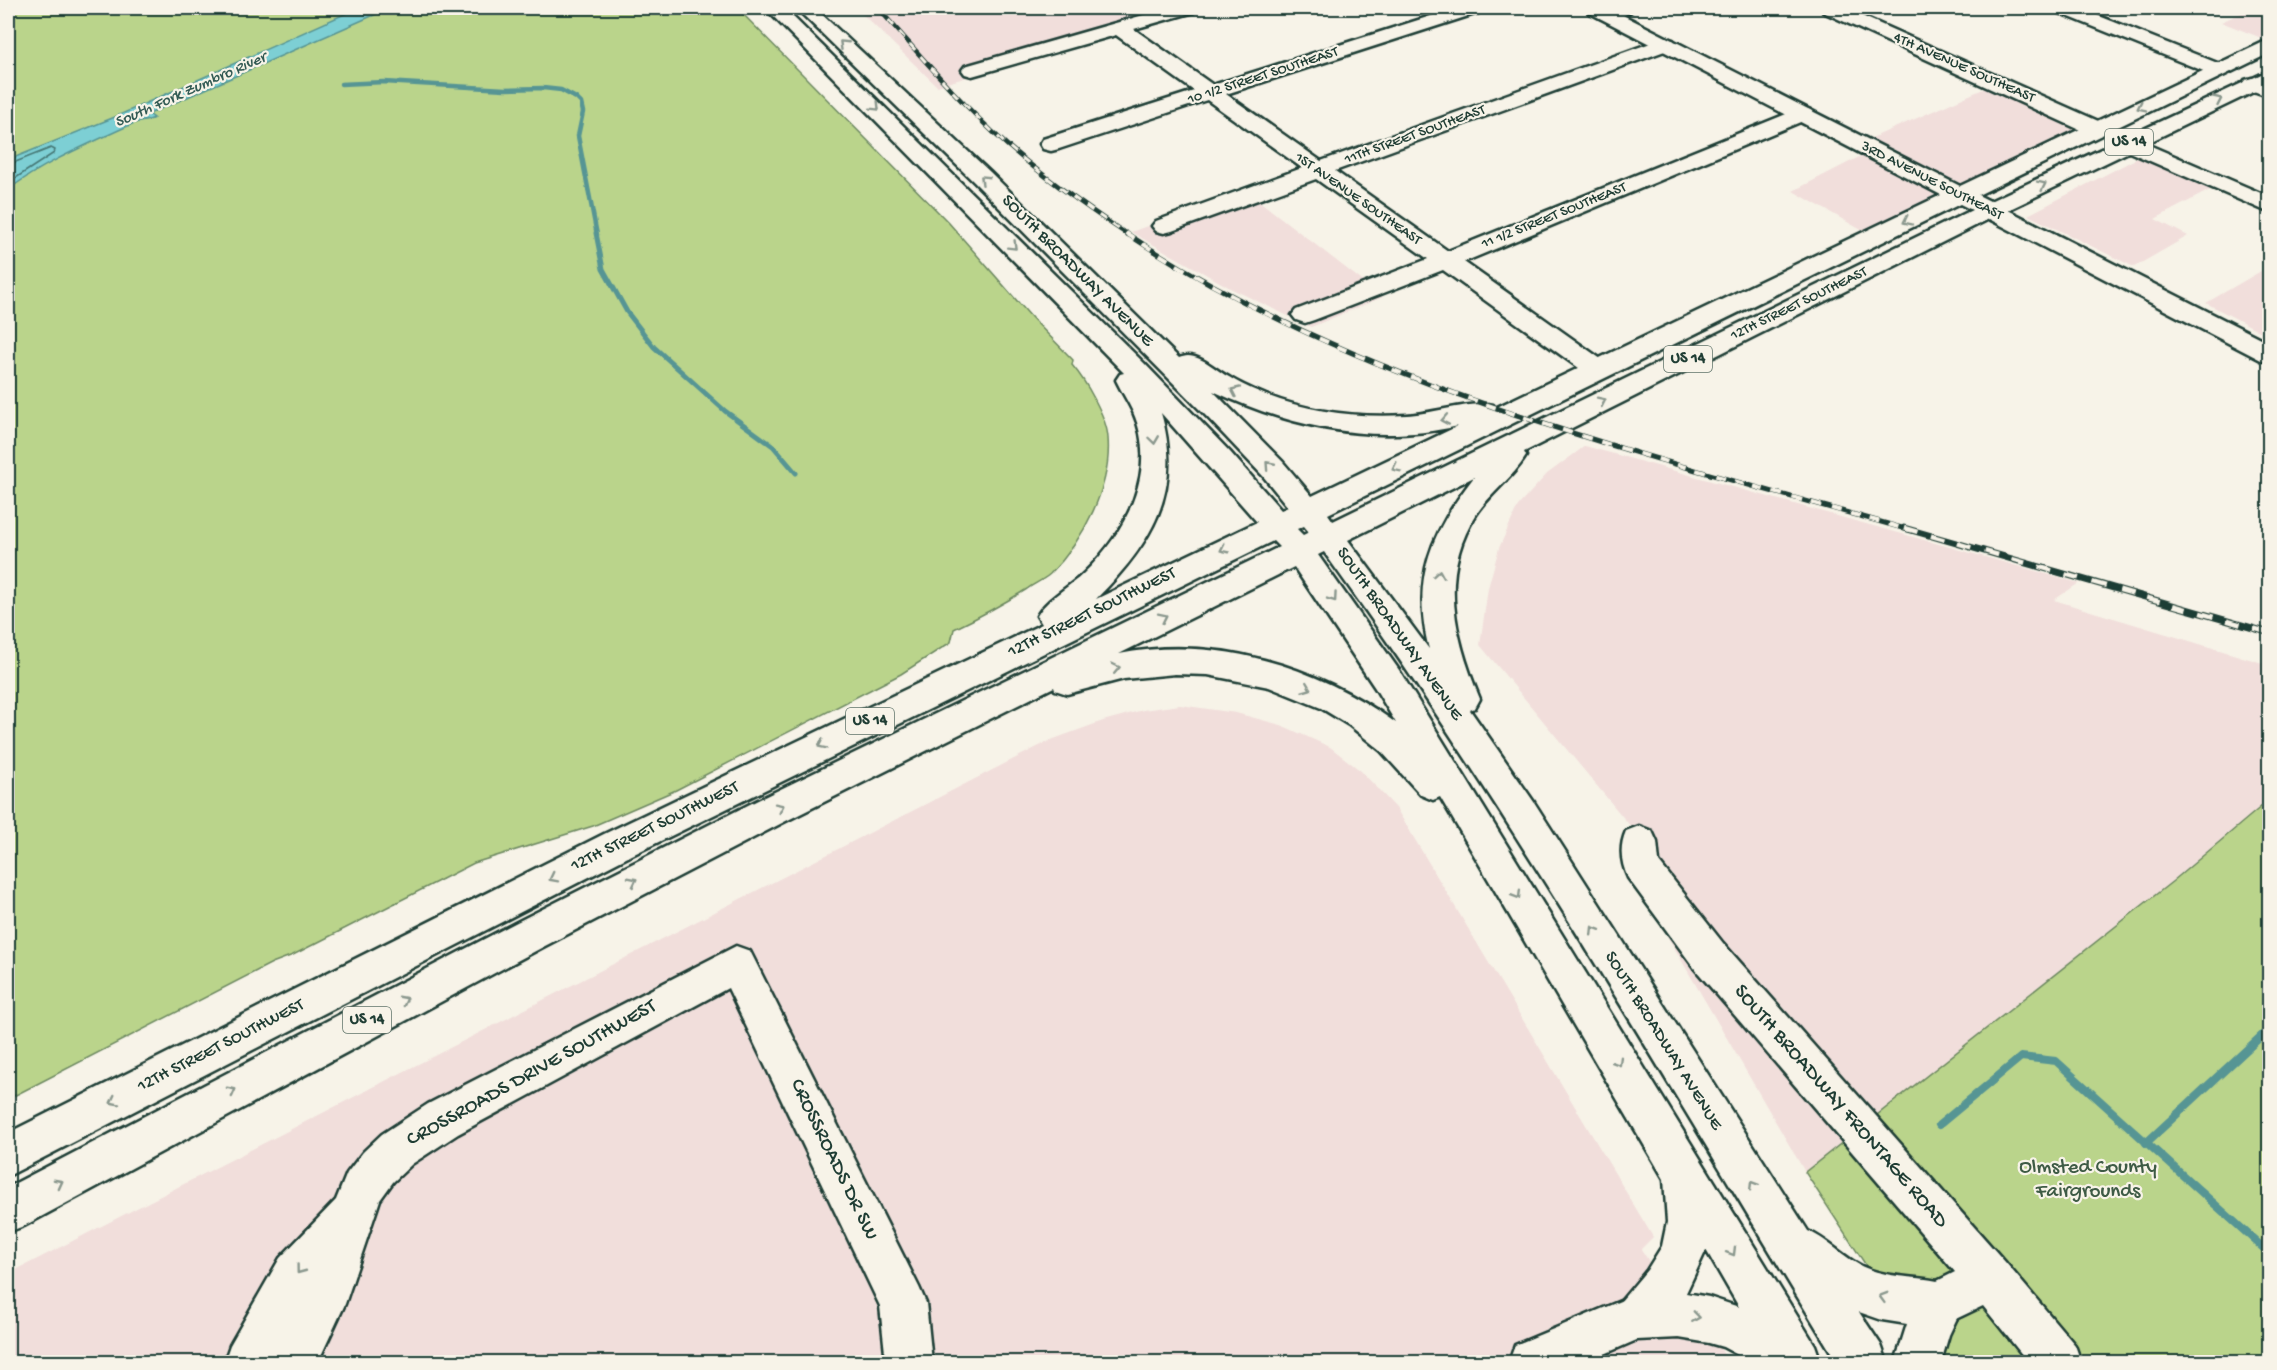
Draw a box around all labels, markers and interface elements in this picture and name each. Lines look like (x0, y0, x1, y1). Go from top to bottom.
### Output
street label: 4TH AVENUE SOUTHEAST (1891, 29, 2039, 108)
one-way arrow (839, 40, 850, 51)
street label: 10 1/2 STREET SOUTHEAST (1185, 43, 1342, 109)
water label: South Fork Zumbro River (112, 48, 273, 133)
one-way arrow (2211, 96, 2222, 108)
one-way arrow (868, 100, 879, 111)
one-way arrow (2137, 100, 2148, 112)
street label: 11TH STREET SOUTHEAST (1341, 101, 1489, 169)
road number: US 14 (2105, 129, 2153, 155)
street label: 3RD AVENUE SOUTHEAST (1857, 137, 2007, 225)
street label: 1ST AVENUE SOUTHEAST (1291, 148, 1426, 250)
one-way arrow (980, 175, 991, 186)
street label: 11 1/2 STREET SOUTHEAST (1478, 178, 1630, 254)
one-way arrow (2036, 180, 2047, 192)
street label: SOUTH BROADWAY AVENUE (997, 191, 1158, 352)
one-way arrow (1902, 213, 1913, 225)
one-way arrow (1005, 239, 1016, 250)
street label: 12TH STREET SOUTHEAST (1727, 263, 1871, 345)
road number: US 14 (1664, 346, 1712, 372)
one-way arrow (1230, 387, 1241, 399)
one-way arrow (1595, 397, 1606, 409)
one-way arrow (1440, 413, 1450, 426)
one-way arrow (1148, 435, 1160, 444)
one-way arrow (1391, 460, 1402, 472)
one-way arrow (1265, 462, 1276, 472)
one-way arrow (1219, 542, 1230, 554)
street label: SOUTH BROADWAY AVENUE (1331, 543, 1467, 725)
street label: 12TH STREET SOUTHWEST (1004, 563, 1180, 663)
one-way arrow (1432, 570, 1444, 579)
one-way arrow (1326, 591, 1337, 602)
one-way arrow (1157, 613, 1168, 625)
one-way arrow (1111, 662, 1121, 675)
one-way arrow (1301, 681, 1312, 693)
road number: US 14 (846, 708, 894, 734)
one-way arrow (817, 737, 828, 749)
street label: 12TH STREET SOUTHWEST (567, 777, 743, 877)
one-way arrow (774, 802, 785, 814)
one-way arrow (548, 870, 559, 882)
one-way arrow (627, 877, 638, 889)
one-way arrow (1509, 889, 1521, 899)
one-way arrow (1590, 926, 1601, 937)
street label: SOUTH BROADWAY AVENUE (1599, 948, 1727, 1135)
street label: SOUTH BROADWAY FRONTAGE ROAD (1727, 980, 1953, 1234)
street label: 12TH STREET SOUTHWEST (133, 994, 309, 1098)
street label: CROSSROADS DRIVE SOUTHWEST (403, 994, 662, 1153)
one-way arrow (398, 996, 409, 1008)
road number: US 14 (343, 1007, 391, 1033)
one-way arrow (1611, 1056, 1623, 1066)
street label: CROSSROADS DR SW (783, 1075, 883, 1245)
one-way arrow (225, 1087, 236, 1098)
one-way arrow (109, 1094, 120, 1105)
park label: Olmsted County Fairgrounds (2019, 1156, 2157, 1205)
one-way arrow (53, 1178, 64, 1190)
one-way arrow (1748, 1181, 1760, 1191)
one-way arrow (1725, 1246, 1736, 1256)
one-way arrow (297, 1263, 308, 1274)
one-way arrow (1878, 1292, 1888, 1305)
one-way arrow (1691, 1311, 1700, 1323)

